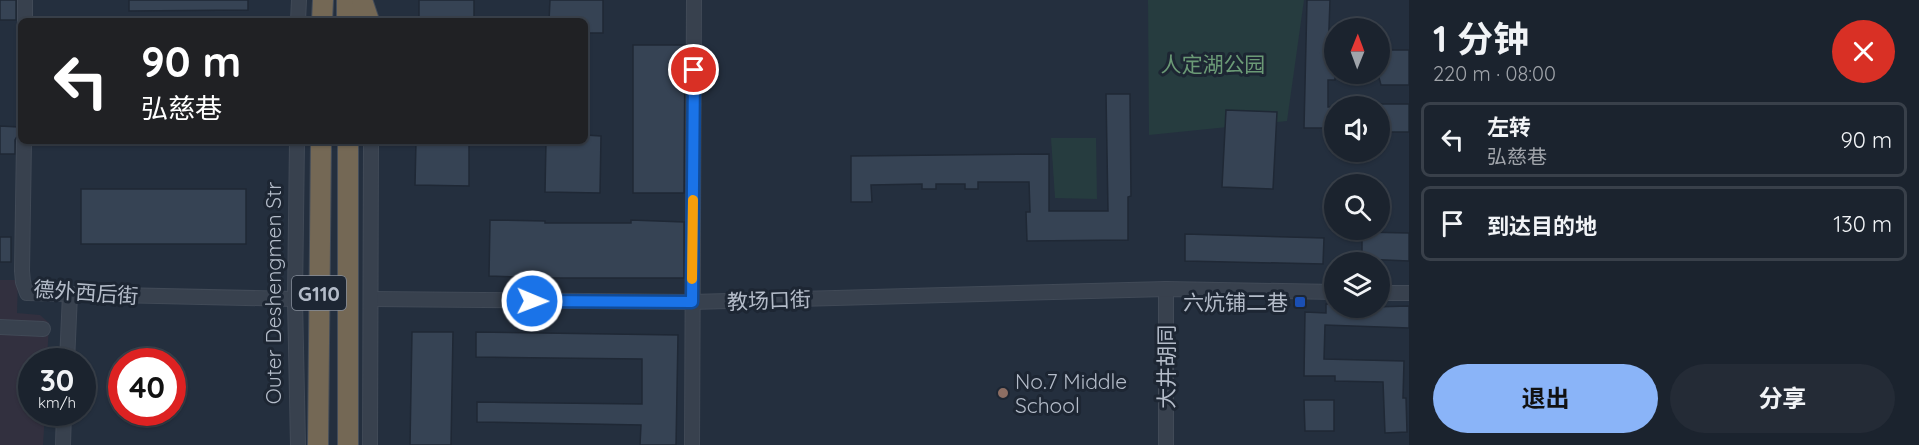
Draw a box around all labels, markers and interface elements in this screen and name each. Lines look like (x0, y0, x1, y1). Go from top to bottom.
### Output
text: 1 分钟 (1433, 16, 1529, 61)
north arrow (1324, 18, 1390, 84)
map controls (1324, 18, 1390, 318)
button: close (1832, 20, 1895, 83)
text: 90 m (141, 35, 241, 88)
icon: left (42, 42, 120, 120)
pin (668, 44, 719, 95)
park label: 人定湖公园 (1161, 51, 1266, 77)
icon: arrive (677, 53, 710, 86)
text: 220 m · 08:00 (1433, 61, 1556, 86)
text: 弘慈巷 (141, 91, 222, 125)
button: sound (1324, 96, 1390, 162)
text: 左转 (1487, 113, 1531, 141)
icon: left (1436, 123, 1469, 156)
text: 90 m (1841, 126, 1892, 154)
text: 弘慈巷 (1487, 144, 1547, 169)
button: search (1324, 174, 1390, 240)
street label: Outer Deshengmen Str (260, 182, 286, 404)
icon: arrive (1436, 207, 1469, 240)
text: 130 m (1833, 210, 1892, 238)
text: 到达目的地 (1487, 212, 1597, 240)
button: layers (1324, 252, 1390, 318)
position arrow (500, 269, 564, 333)
street label: 德外西后街 (33, 275, 139, 309)
road number: G110 (292, 276, 346, 310)
street label: 教场口街 (727, 286, 811, 314)
place label: 六炕铺二巷 (1183, 289, 1288, 315)
marker: 六炕铺二巷 (1293, 295, 1307, 309)
street label: 大井胡同 (1153, 325, 1179, 409)
speed limit sign: 40 (108, 348, 186, 426)
text: 30 (40, 361, 74, 399)
button: 退出 (1433, 364, 1658, 433)
button: 分享 (1670, 364, 1895, 433)
place label: No.7 Middle School (1015, 368, 1127, 418)
marker: No.7 Middle School (996, 386, 1010, 400)
text: km/h (38, 393, 76, 412)

